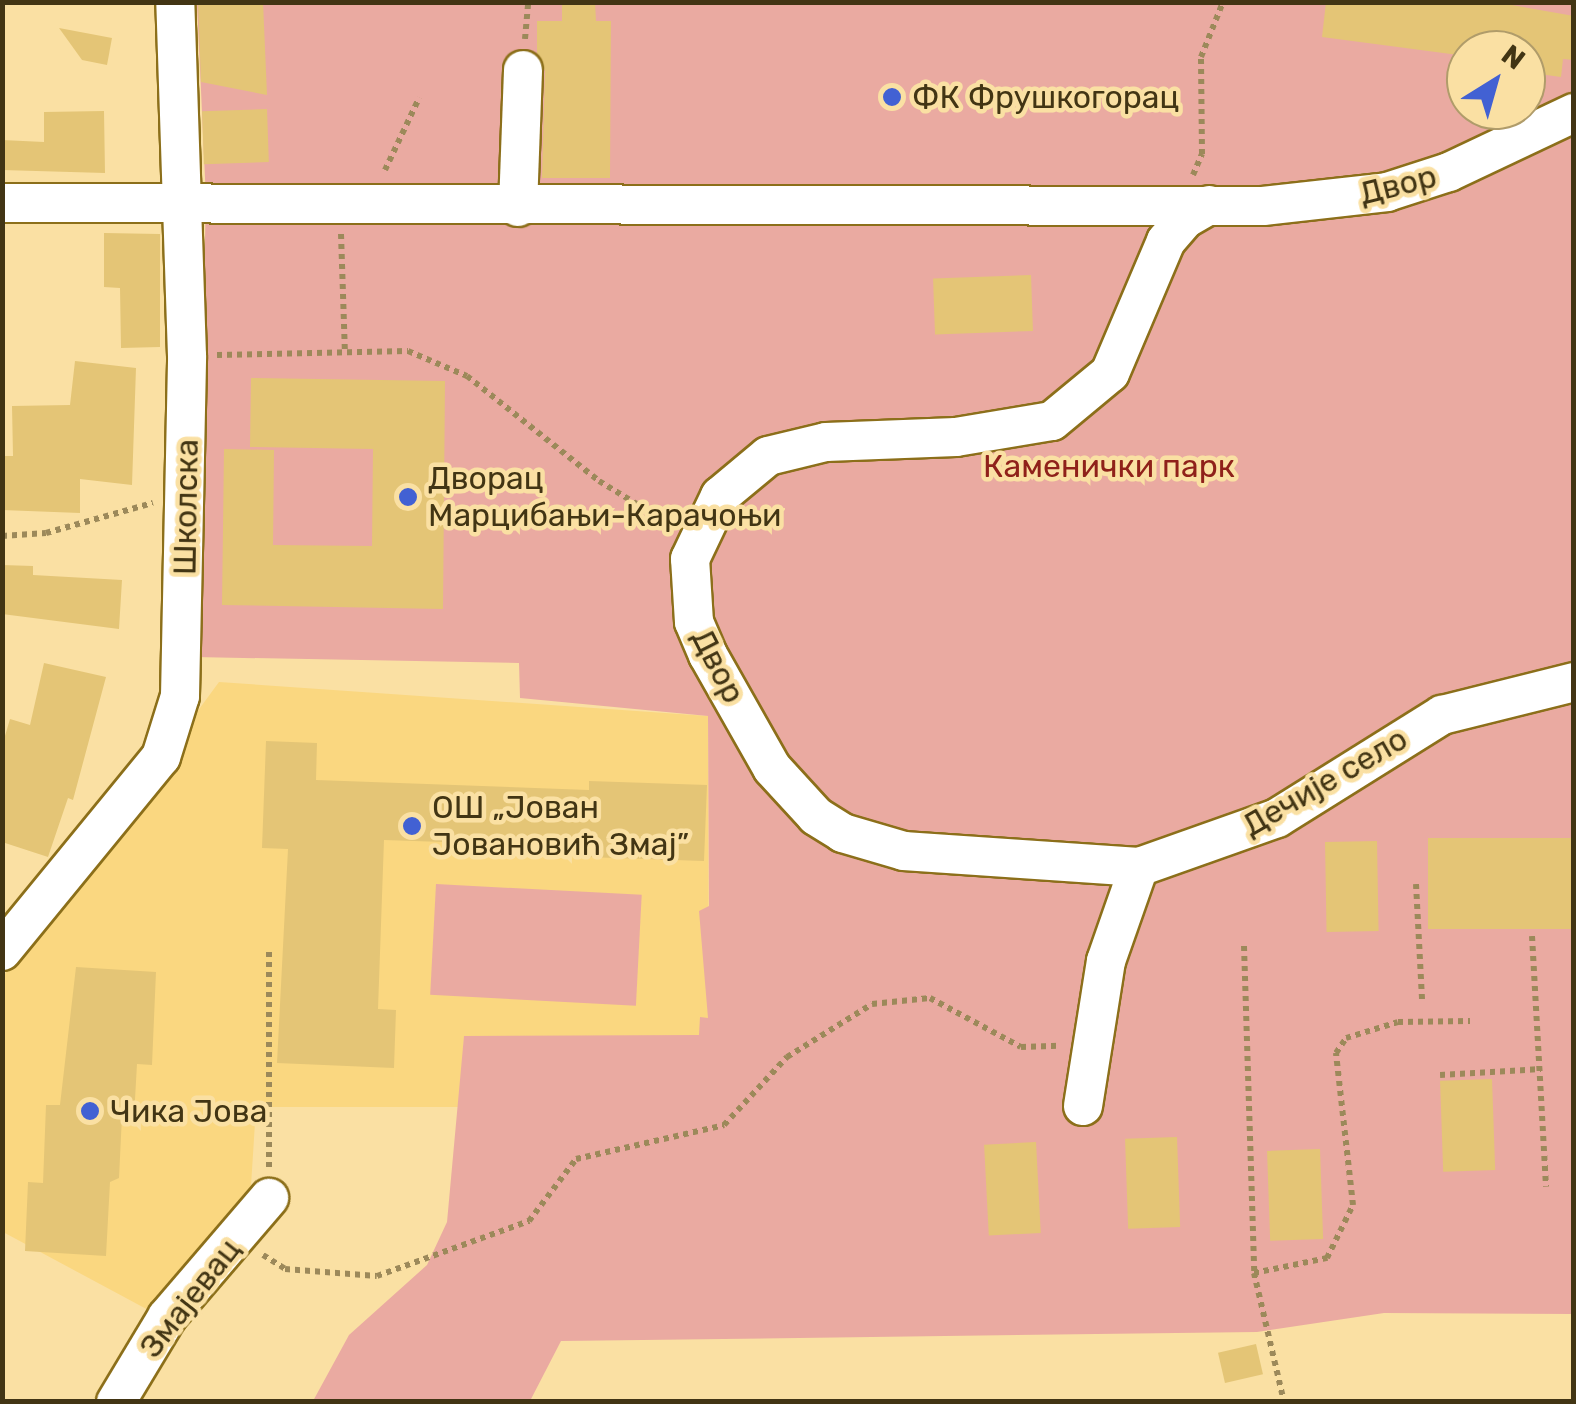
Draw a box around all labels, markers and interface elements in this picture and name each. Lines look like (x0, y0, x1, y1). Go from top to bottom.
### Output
north arrow (1446, 30, 1546, 130)
text: N (1495, 38, 1531, 76)
place label: ФК Фрушкогорац (912, 78, 1179, 116)
marker: ФК Фрушкогорац (881, 86, 903, 108)
street label: Двор (1355, 157, 1441, 213)
street label: Школска (166, 439, 206, 575)
park label: Каменички парк (983, 447, 1235, 485)
place label: Дворац Марцибањи-Карачоњи (428, 460, 781, 535)
marker: Дворац Марцибањи-Карачоњи (397, 486, 419, 508)
street label: Двор (683, 623, 753, 709)
street label: Дечије село (1236, 719, 1414, 845)
place label: ОШ „Јован Јовановић Змај” (432, 789, 689, 864)
marker: ОШ „Јован Јовановић Змај” (401, 815, 423, 837)
place label: Чика Јова (110, 1092, 267, 1130)
marker: Чика Јова (79, 1100, 101, 1122)
street label: Змајевац (132, 1231, 248, 1365)

